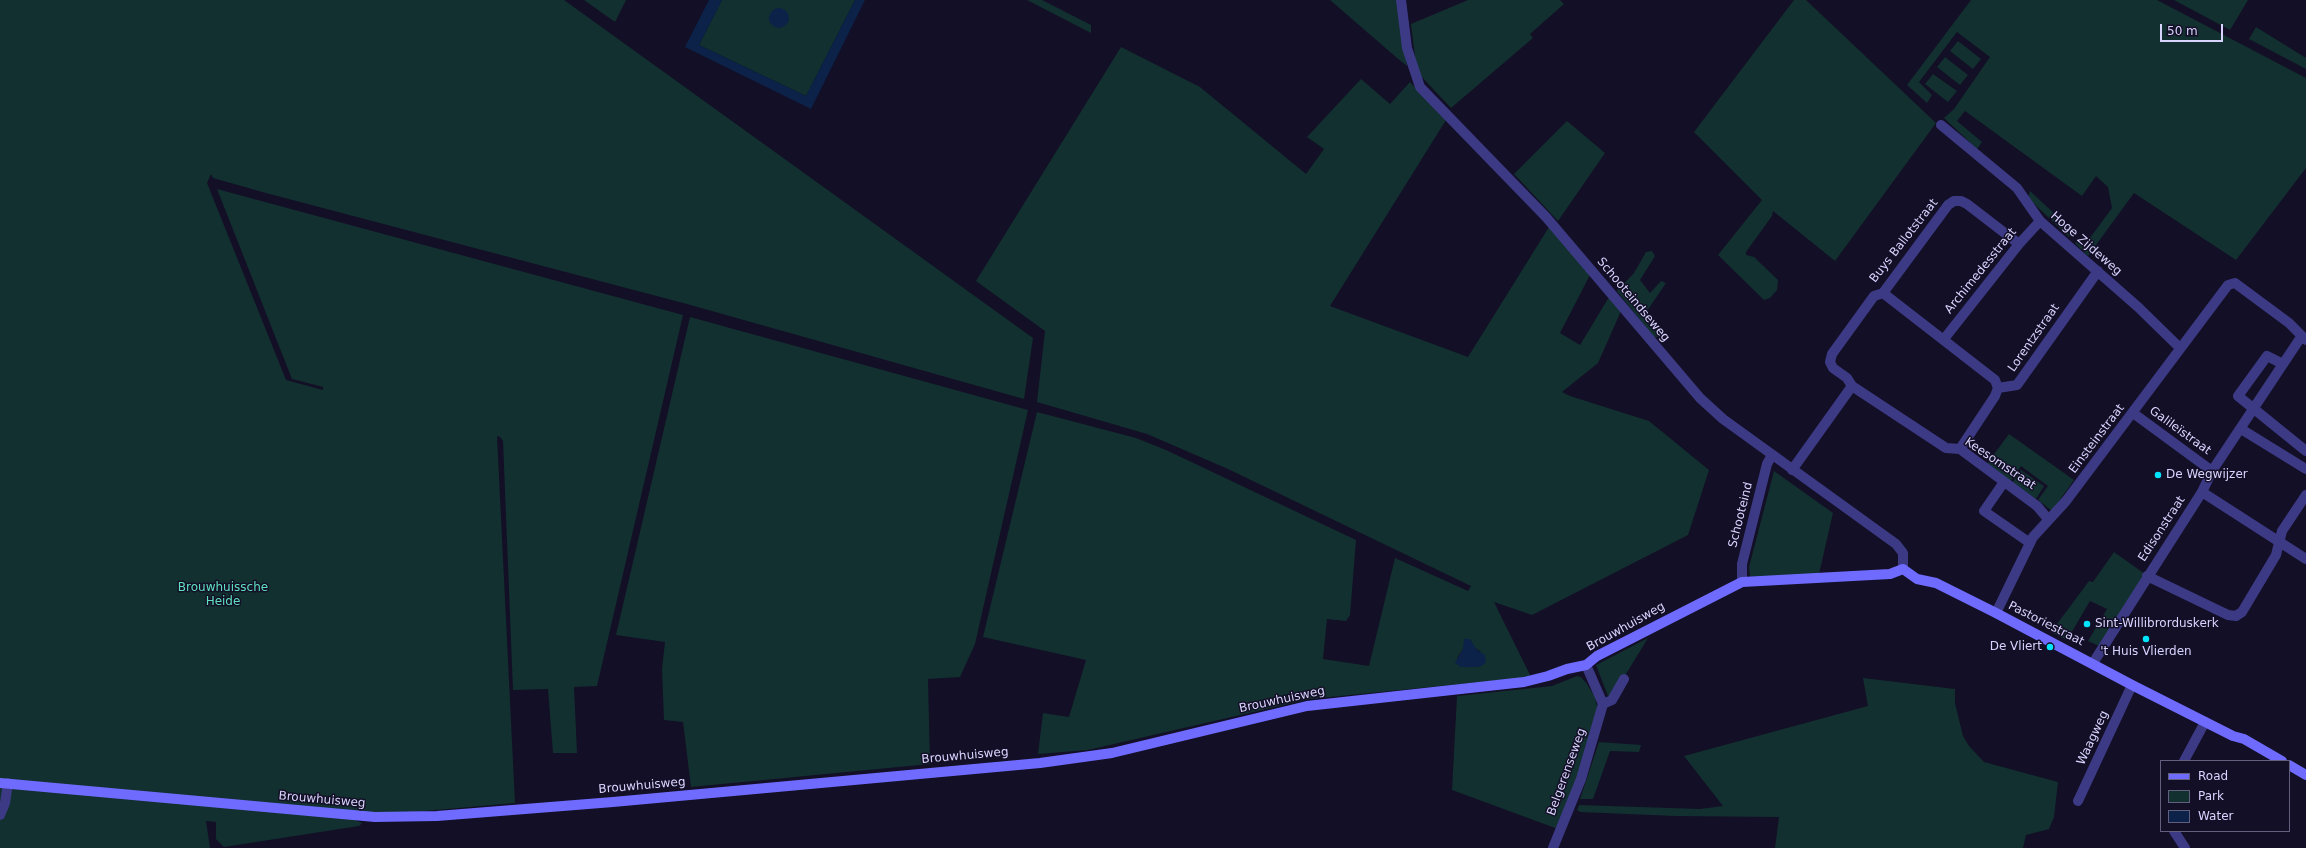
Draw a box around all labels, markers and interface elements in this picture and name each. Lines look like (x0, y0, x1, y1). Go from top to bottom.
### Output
scale bar (2162, 16, 2225, 42)
text: 50 m (2167, 24, 2198, 38)
street label: Buys Ballotstraat (1867, 196, 1941, 286)
street label: Hoge Zijdeweg (2047, 209, 2125, 279)
street label: Archimedesstraat (1942, 225, 2020, 317)
street label: Schooteindseweg (1594, 255, 1672, 345)
street label: Lorentzstraat (2005, 301, 2063, 375)
street label: Einsteinstraat (2066, 401, 2128, 477)
street label: Galileïstraat (2146, 404, 2214, 458)
street label: Keesomstraat (1962, 435, 2038, 493)
place label: De Wegwijzer (2166, 468, 2248, 482)
marker: De Wegwijzer (2153, 470, 2163, 480)
street label: Schooteind (1726, 481, 1756, 549)
street label: Edisonstraat (2136, 494, 2188, 564)
park label: Brouwhuissche Heide (178, 581, 268, 609)
street label: Pastoriestraat (2006, 599, 2086, 649)
street label: Brouwhuisweg (1584, 600, 1668, 654)
place label: Sint-Willibrorduskerk (2095, 617, 2219, 631)
marker: Sint-Willibrorduskerk (2082, 619, 2092, 629)
marker: 't Huis Vlierden (2141, 634, 2151, 644)
place label: De Vliert (1990, 640, 2042, 654)
marker: De Vliert (2045, 642, 2055, 652)
place label: 't Huis Vlierden (2100, 645, 2192, 659)
street label: Brouwhuisweg (1238, 684, 1326, 716)
street label: Waagweg (2074, 709, 2112, 767)
street label: Belgerenseweg (1544, 726, 1590, 818)
street label: Brouwhuisweg (921, 745, 1009, 767)
legend (2160, 760, 2290, 832)
text: Road (2198, 769, 2228, 783)
street label: Brouwhuisweg (598, 775, 686, 797)
street label: Brouwhuisweg (278, 789, 366, 811)
text: Park (2198, 789, 2224, 803)
text: Water (2198, 809, 2233, 823)

